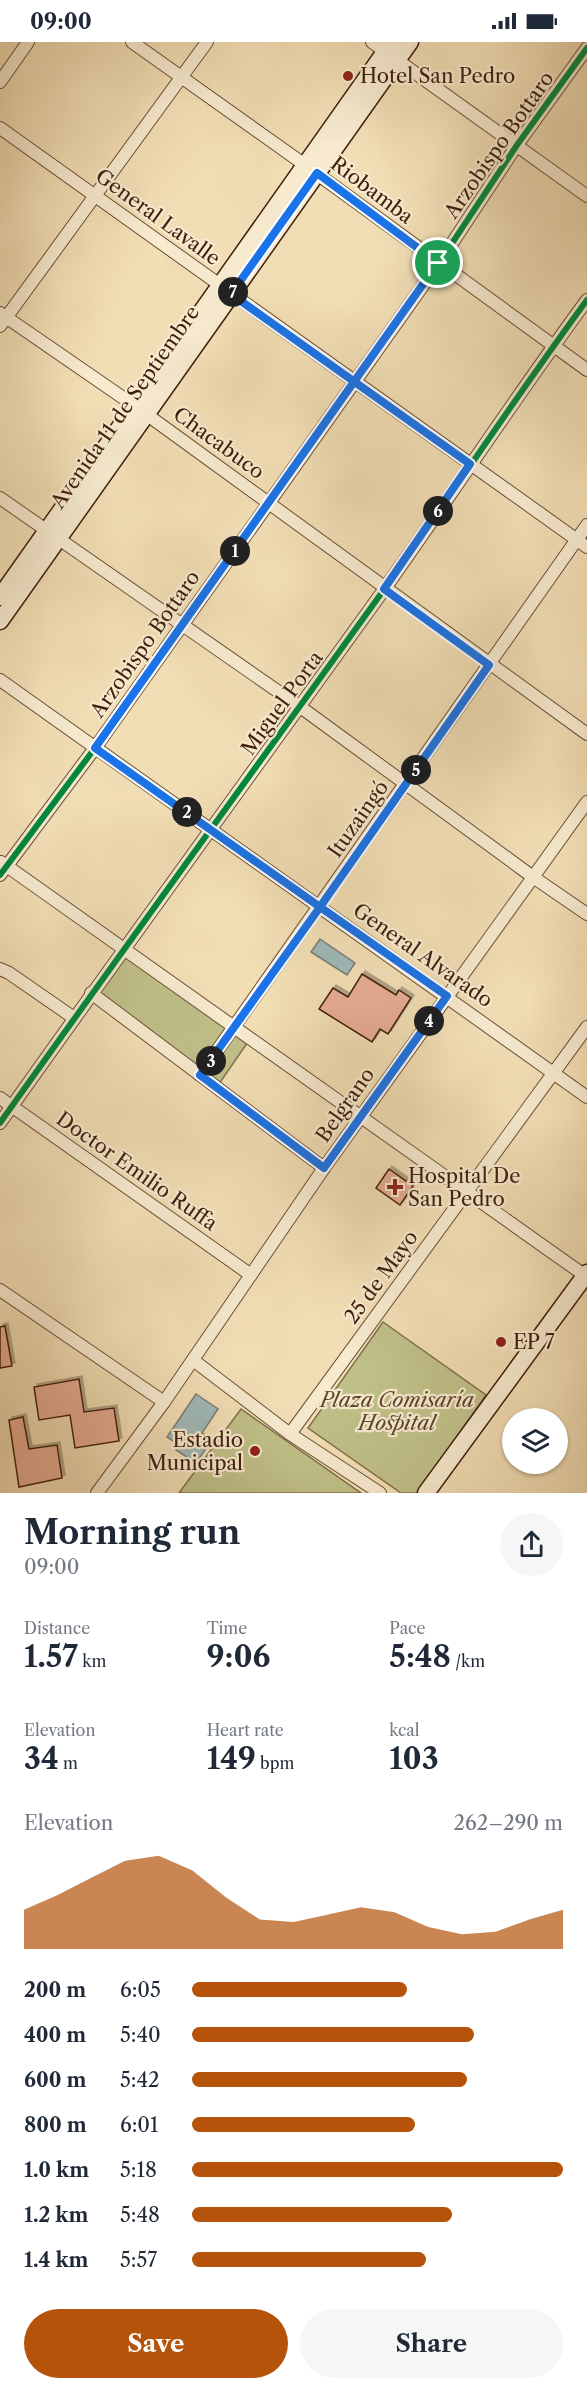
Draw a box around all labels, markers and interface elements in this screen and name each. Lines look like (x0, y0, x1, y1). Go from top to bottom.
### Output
text: 09:00 (30, 8, 92, 35)
place label: Hotel San Pedro (360, 64, 515, 88)
street label: Arzobispo Bottaro (439, 67, 559, 224)
marker: Hotel San Pedro (341, 69, 355, 83)
street label: Riobamba (326, 151, 418, 229)
street label: General Lavalle (91, 164, 225, 270)
pin (412, 237, 463, 288)
icon: arrive (421, 246, 454, 279)
pin: 7 (218, 277, 248, 307)
text: 7 (229, 282, 237, 302)
street label: Avenida 11 de Septiembre (45, 301, 204, 514)
street label: Chacabuco (169, 402, 269, 484)
pin: 6 (423, 496, 453, 526)
text: 6 (433, 501, 443, 521)
pin: 1 (220, 536, 250, 566)
text: 1 (231, 541, 239, 561)
street label: Arzobispo Bottaro (85, 566, 205, 723)
street label: Miguel Porta (236, 646, 328, 760)
pin: 5 (401, 755, 431, 785)
text: 5 (412, 760, 420, 780)
street label: Ituzaingó (323, 776, 393, 862)
pin: 2 (172, 797, 202, 827)
text: 2 (182, 802, 192, 822)
street label: General Alvarado (349, 898, 497, 1012)
pin: 4 (414, 1006, 444, 1036)
text: 4 (424, 1011, 434, 1031)
pin: 3 (196, 1046, 226, 1076)
text: 3 (206, 1051, 216, 1071)
street label: Belgrano (311, 1063, 379, 1147)
street label: Doctor Emilio Ruffa (52, 1106, 222, 1236)
place label: Hospital De San Pedro (408, 1164, 520, 1211)
marker: Hospital De San Pedro (386, 1178, 404, 1196)
street label: 25 de Mayo (339, 1226, 423, 1328)
place label: EP 7 (513, 1330, 555, 1354)
marker: EP 7 (494, 1335, 508, 1349)
park label: Plaza Comisaría Hospital (318, 1388, 474, 1435)
map controls (502, 1408, 568, 1474)
button: layers (502, 1408, 568, 1474)
place label: Estadio Municipal (147, 1428, 243, 1475)
marker: Estadio Municipal (248, 1444, 262, 1458)
text: Morning run (24, 1512, 240, 1553)
button: share (500, 1513, 563, 1576)
text: 09:00 (24, 1555, 79, 1579)
text: Distance (24, 1618, 90, 1638)
text: Time (207, 1618, 247, 1638)
text: Pace (389, 1618, 425, 1638)
text: 1.57 (24, 1638, 78, 1675)
text: 9:06 (207, 1638, 271, 1675)
text: 5:48 (389, 1638, 451, 1675)
text: km (78, 1651, 106, 1671)
text: /km (451, 1651, 485, 1671)
text: Elevation (24, 1720, 95, 1740)
text: Heart rate (207, 1720, 284, 1740)
text: kcal (389, 1720, 420, 1740)
text: 34 (24, 1740, 59, 1777)
text: 149 (207, 1740, 256, 1777)
text: 103 (389, 1740, 439, 1777)
text: m (59, 1753, 78, 1773)
text: bpm (256, 1753, 295, 1773)
text: Elevation (24, 1811, 113, 1835)
text: 262–290 m (454, 1811, 563, 1835)
text: 200 m (24, 1978, 86, 2002)
text: 6:05 (120, 1978, 161, 2002)
text: 400 m (24, 2023, 86, 2047)
text: 5:40 (120, 2023, 161, 2047)
text: 600 m (24, 2068, 86, 2092)
text: 5:42 (120, 2068, 160, 2092)
text: 800 m (24, 2113, 87, 2137)
text: 6:01 (120, 2113, 158, 2137)
text: 1.0 km (24, 2158, 89, 2182)
text: 5:18 (120, 2158, 157, 2182)
text: 1.2 km (24, 2203, 88, 2227)
text: 5:48 (120, 2203, 160, 2227)
text: 1.4 km (24, 2248, 89, 2272)
text: 5:57 (120, 2248, 157, 2272)
button: Save (24, 2309, 288, 2378)
button: Share (300, 2309, 563, 2378)

